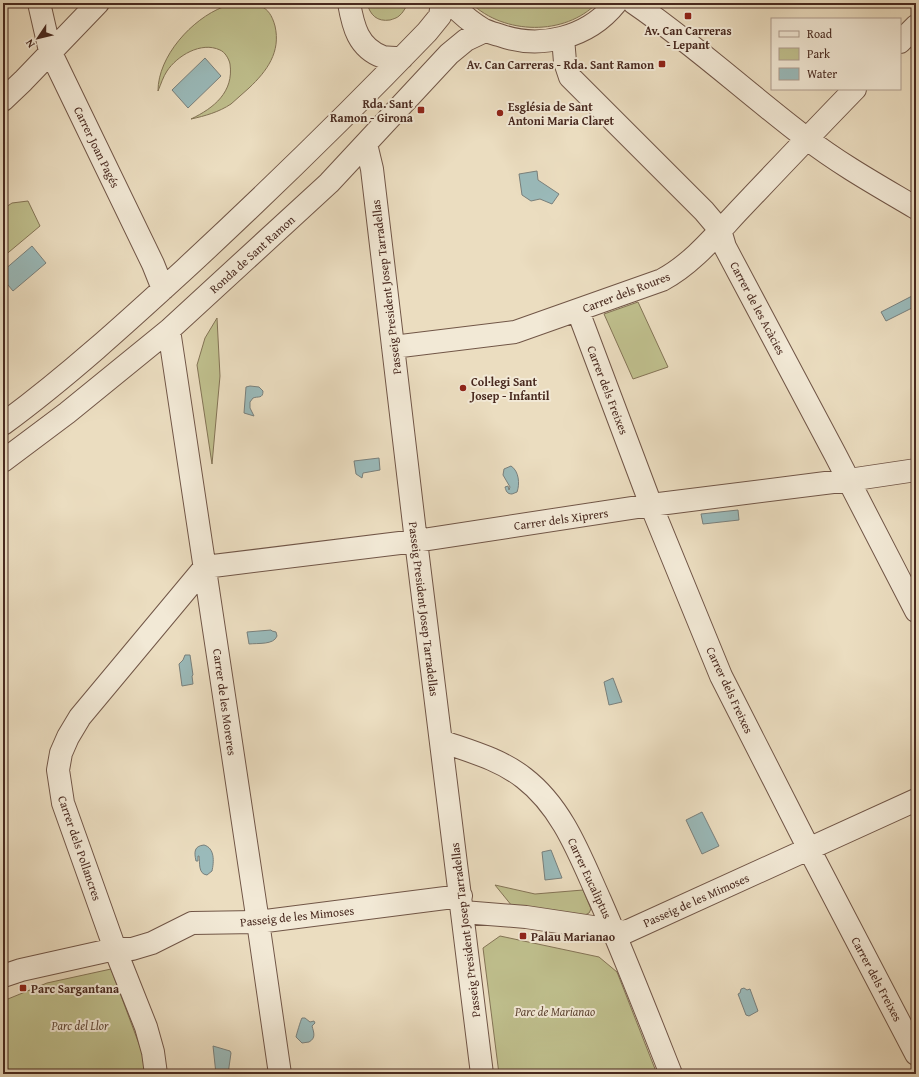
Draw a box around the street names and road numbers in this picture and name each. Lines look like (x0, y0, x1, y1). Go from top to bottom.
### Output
street label: Carrer Joan Pagés (70, 103, 124, 191)
street label: Passeig President Josep Tarradellas (367, 198, 405, 375)
street label: Ronda de Sant Ramon (206, 211, 299, 297)
street label: Carrer de les Acàcies (726, 258, 790, 358)
street label: Carrer dels Roures (580, 267, 672, 317)
street label: Carrer dels Freixes (583, 343, 633, 437)
street label: Carrer dels Xiprers (513, 504, 610, 534)
street label: Passeig President Josep Tarradellas (405, 521, 443, 698)
street label: Carrer dels Freixes (702, 644, 758, 736)
street label: Carrer de les Moreres (209, 647, 241, 757)
street label: Carrer dels Pollancres (54, 793, 106, 903)
street label: Carrer Eucaliptus (564, 835, 616, 921)
street label: Passeig President Josep Tarradellas (446, 841, 484, 1018)
street label: Passeig de les Mimoses (640, 869, 752, 931)
street label: Passeig de les Mimoses (239, 902, 355, 930)
street label: Carrer dels Freixes (847, 934, 907, 1025)

